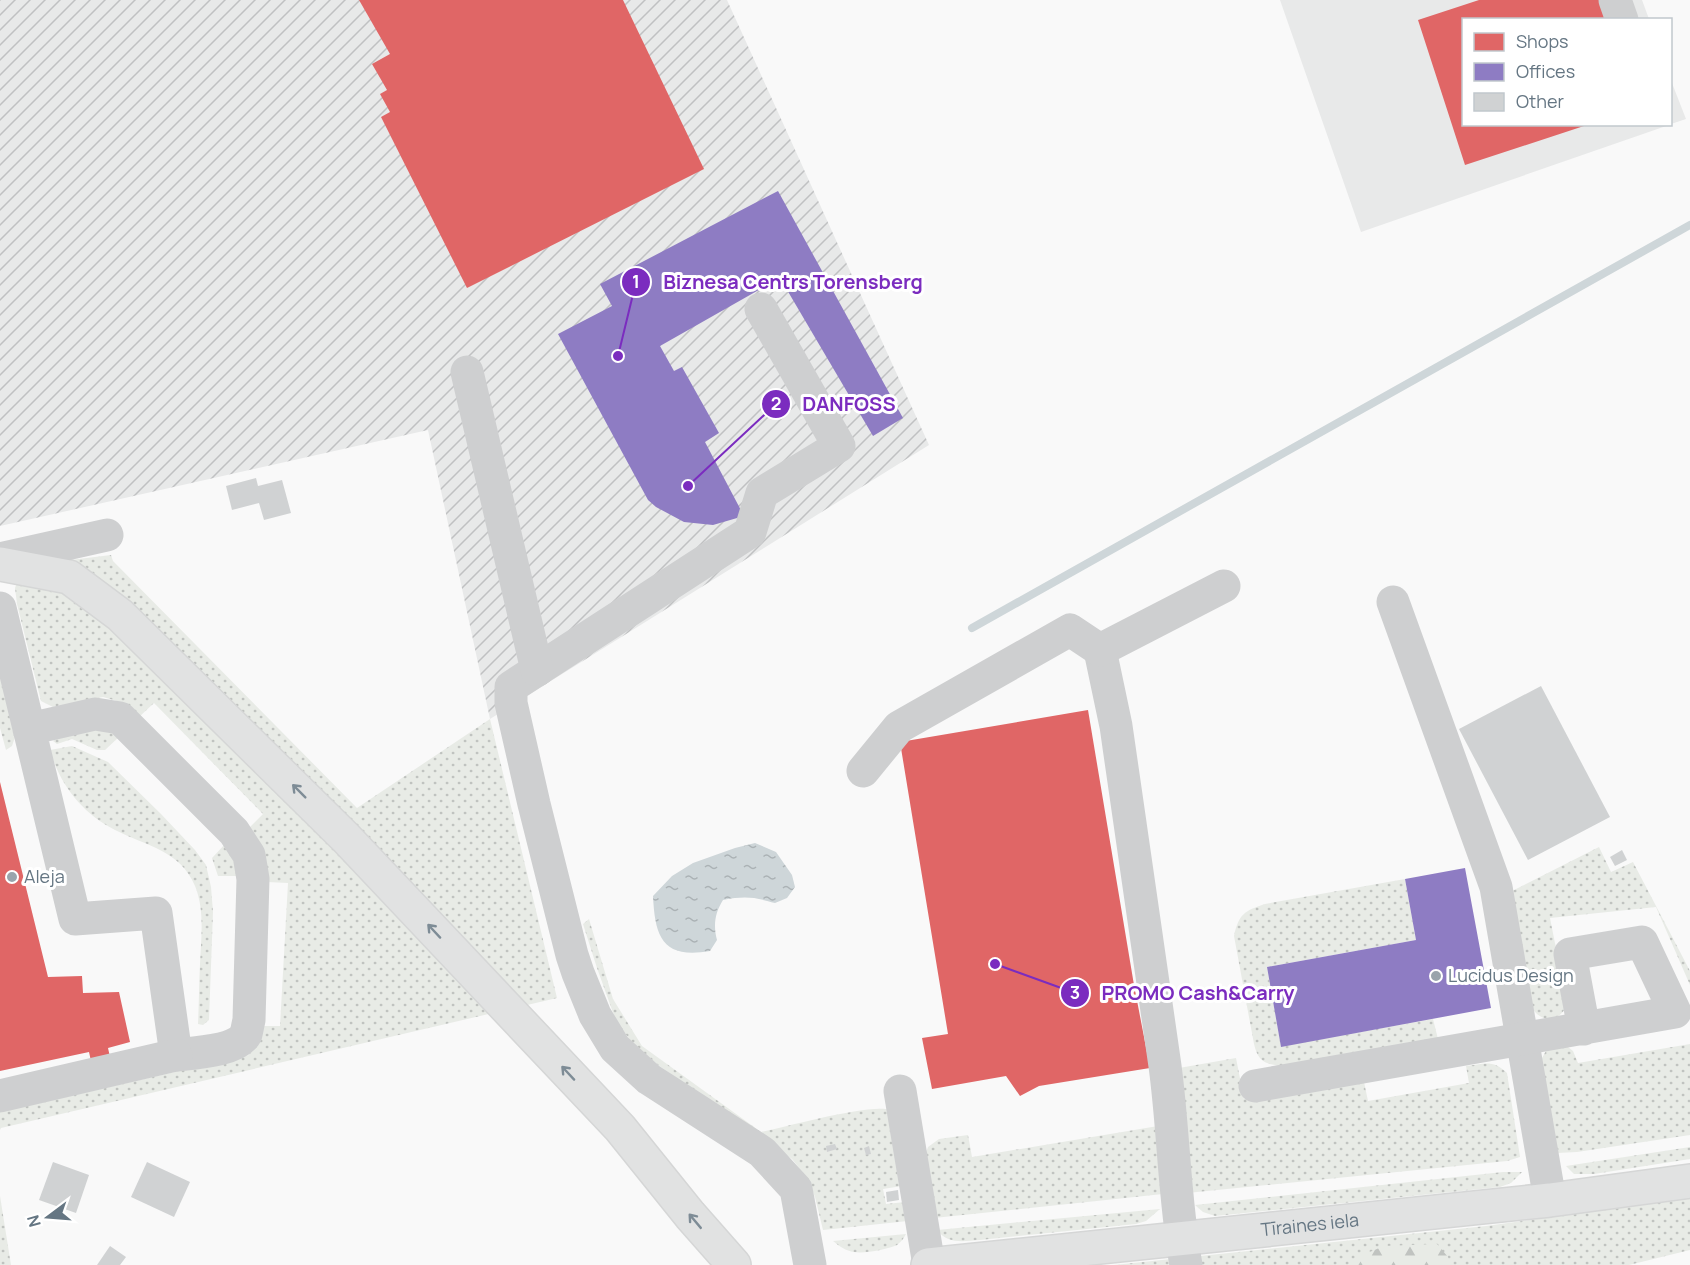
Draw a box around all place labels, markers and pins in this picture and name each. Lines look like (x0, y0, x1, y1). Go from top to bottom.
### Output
callout: Biznesa Centrs Torensberg (621, 263, 935, 301)
callout: DANFOSS (761, 385, 908, 423)
place label: Aleja (24, 864, 65, 888)
marker: Aleja (5, 870, 19, 884)
place label: Lucidus Design (1448, 963, 1574, 987)
marker: Lucidus Design (1429, 969, 1443, 983)
callout: PROMO Cash&Carry (1060, 974, 1307, 1012)

